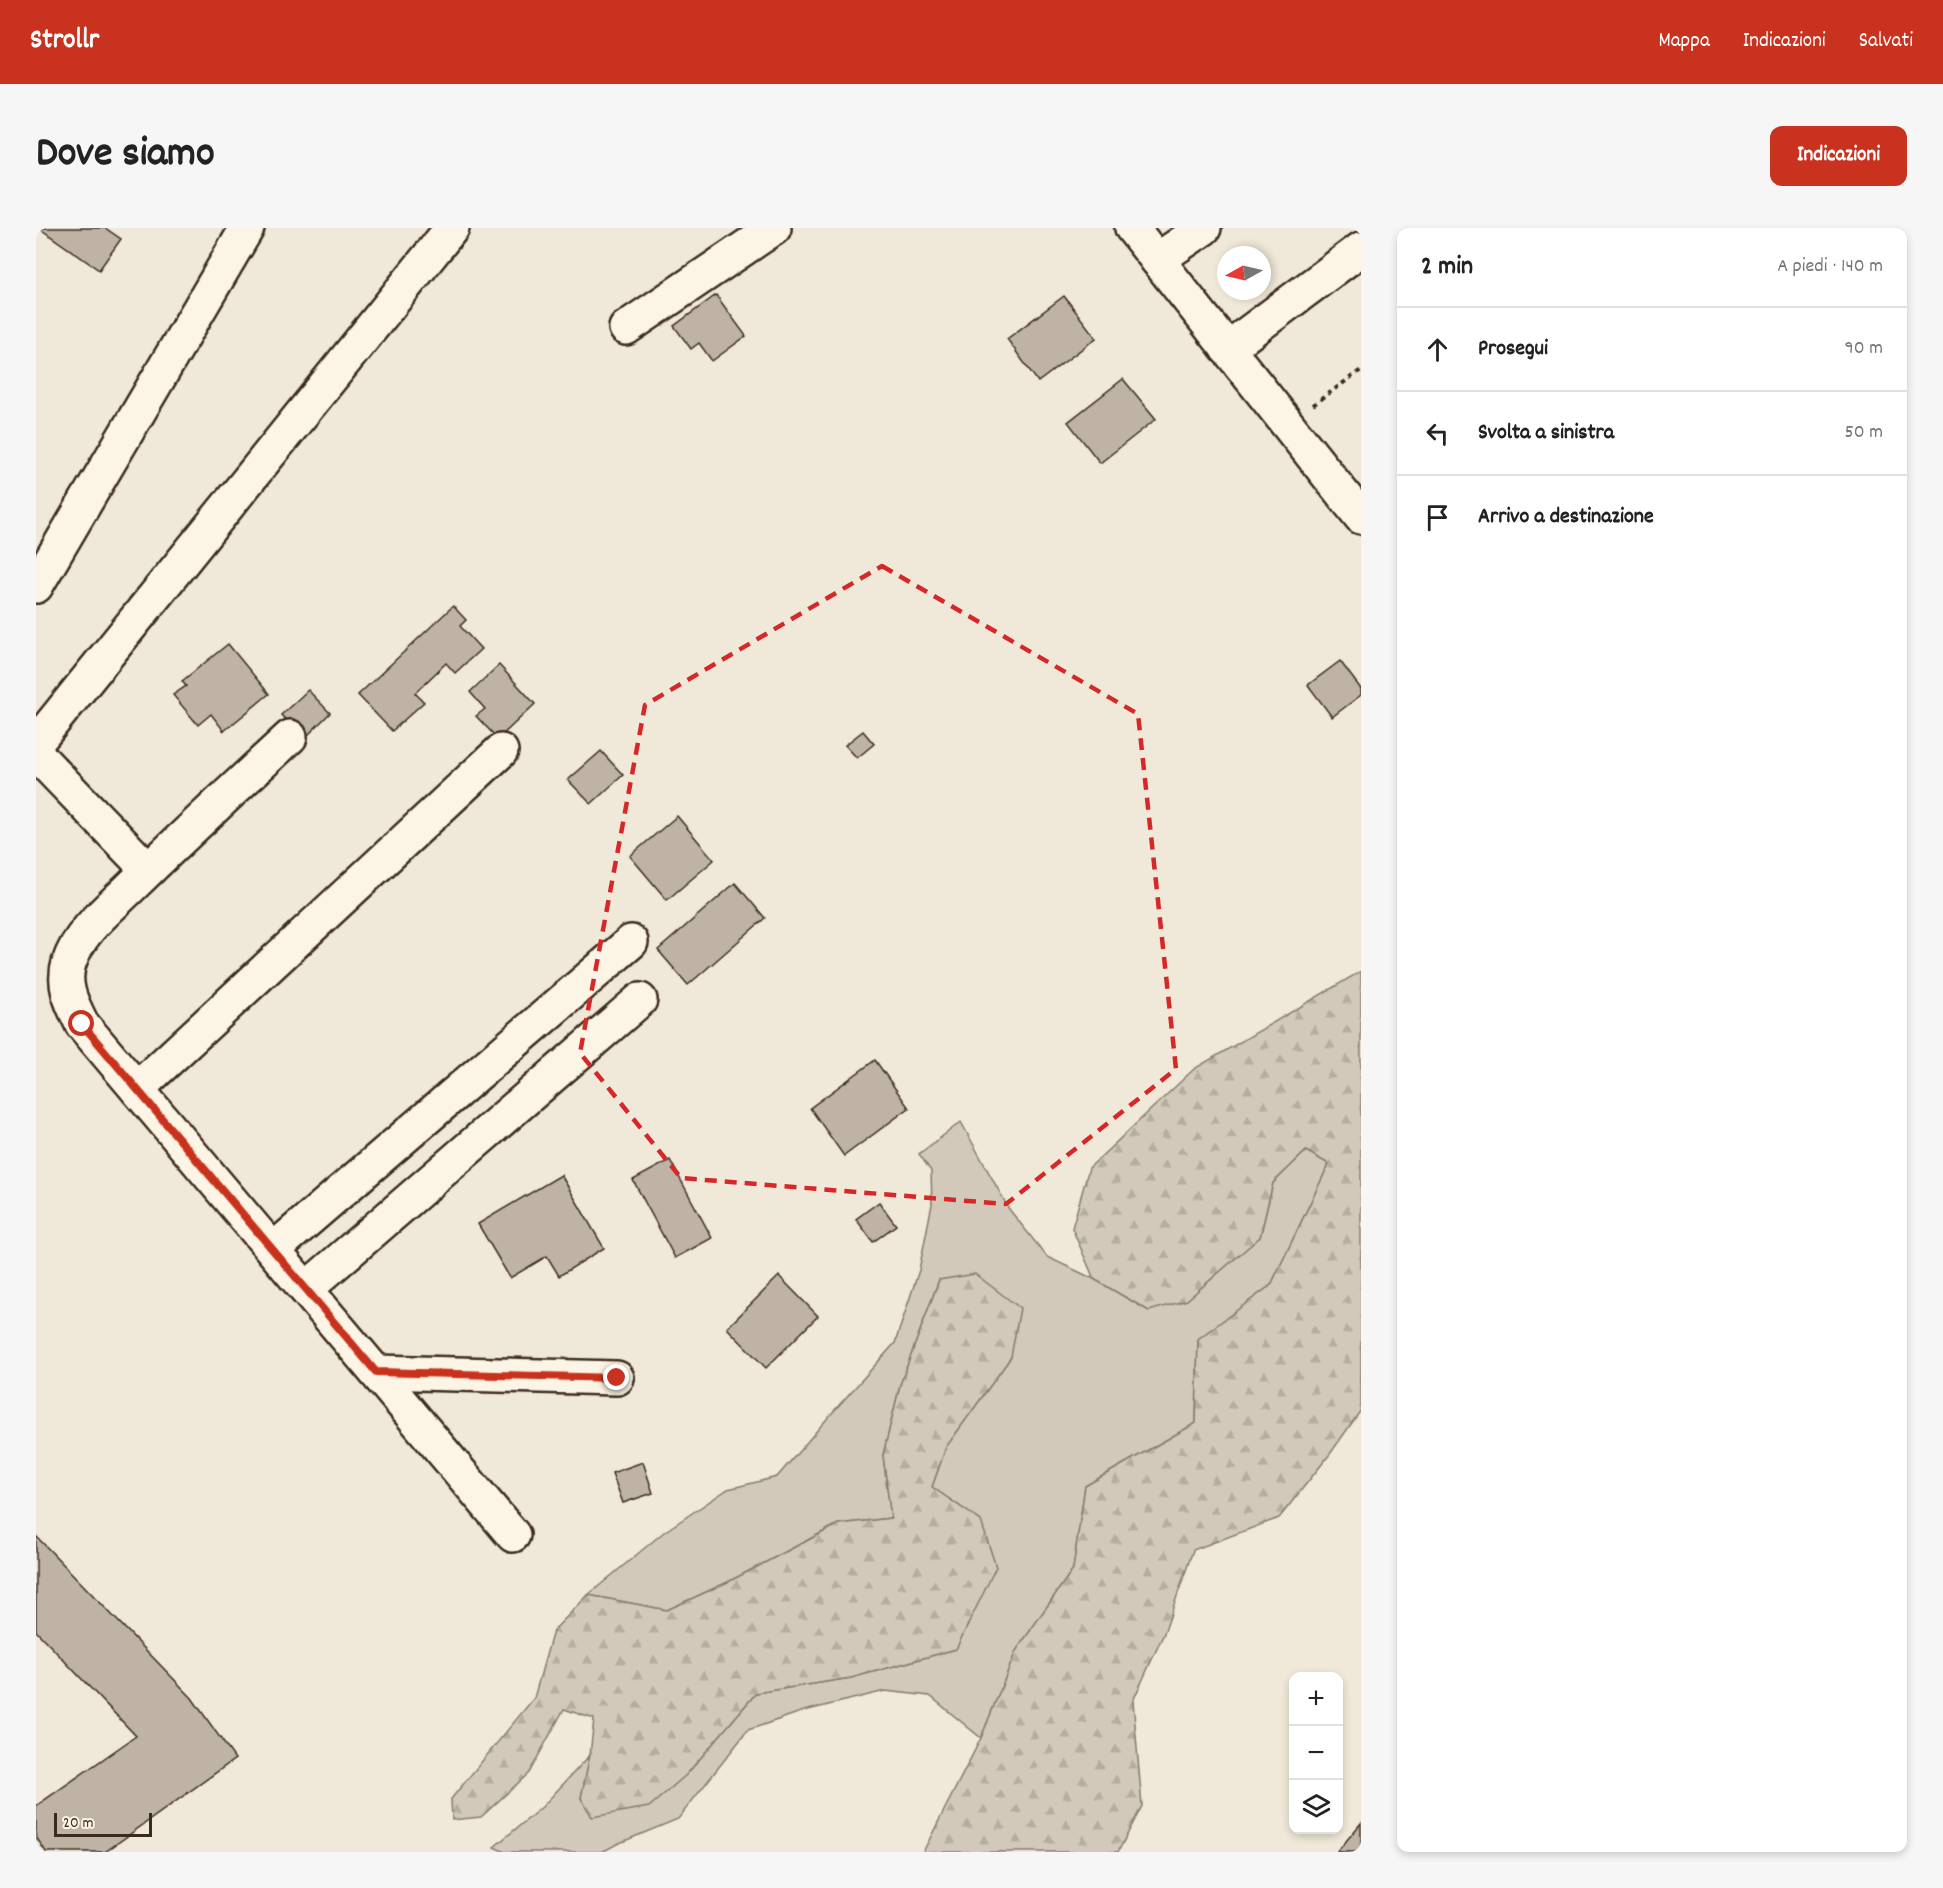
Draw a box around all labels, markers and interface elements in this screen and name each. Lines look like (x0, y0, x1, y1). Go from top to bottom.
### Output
text: Strollr (30, 22, 99, 62)
text: Mappa (1658, 27, 1710, 57)
text: Indicazioni (1743, 27, 1826, 57)
text: Salvati (1859, 27, 1913, 57)
text: Dove siamo (36, 126, 215, 186)
button: Indicazioni (1770, 126, 1907, 186)
north arrow (1217, 246, 1271, 300)
text: 2 min (1421, 249, 1473, 286)
text: A piedi · 140 m (1777, 253, 1883, 281)
icon: ahead (1421, 333, 1454, 366)
text: Prosegui (1478, 334, 1548, 365)
text: 90 m (1845, 335, 1883, 363)
icon: left (1421, 417, 1454, 450)
text: Svolta a sinistra (1478, 418, 1614, 449)
text: 50 m (1845, 419, 1883, 447)
icon: arrive (1421, 501, 1454, 534)
text: Arrivo a destinazione (1478, 502, 1654, 533)
route start (68, 1010, 94, 1036)
route end (603, 1364, 629, 1390)
map controls (1289, 1672, 1343, 1834)
button: + (1289, 1672, 1343, 1726)
button: − (1289, 1726, 1343, 1780)
button: layers (1289, 1780, 1343, 1834)
scale bar (54, 1810, 152, 1838)
text: 20 m (63, 1812, 93, 1835)

